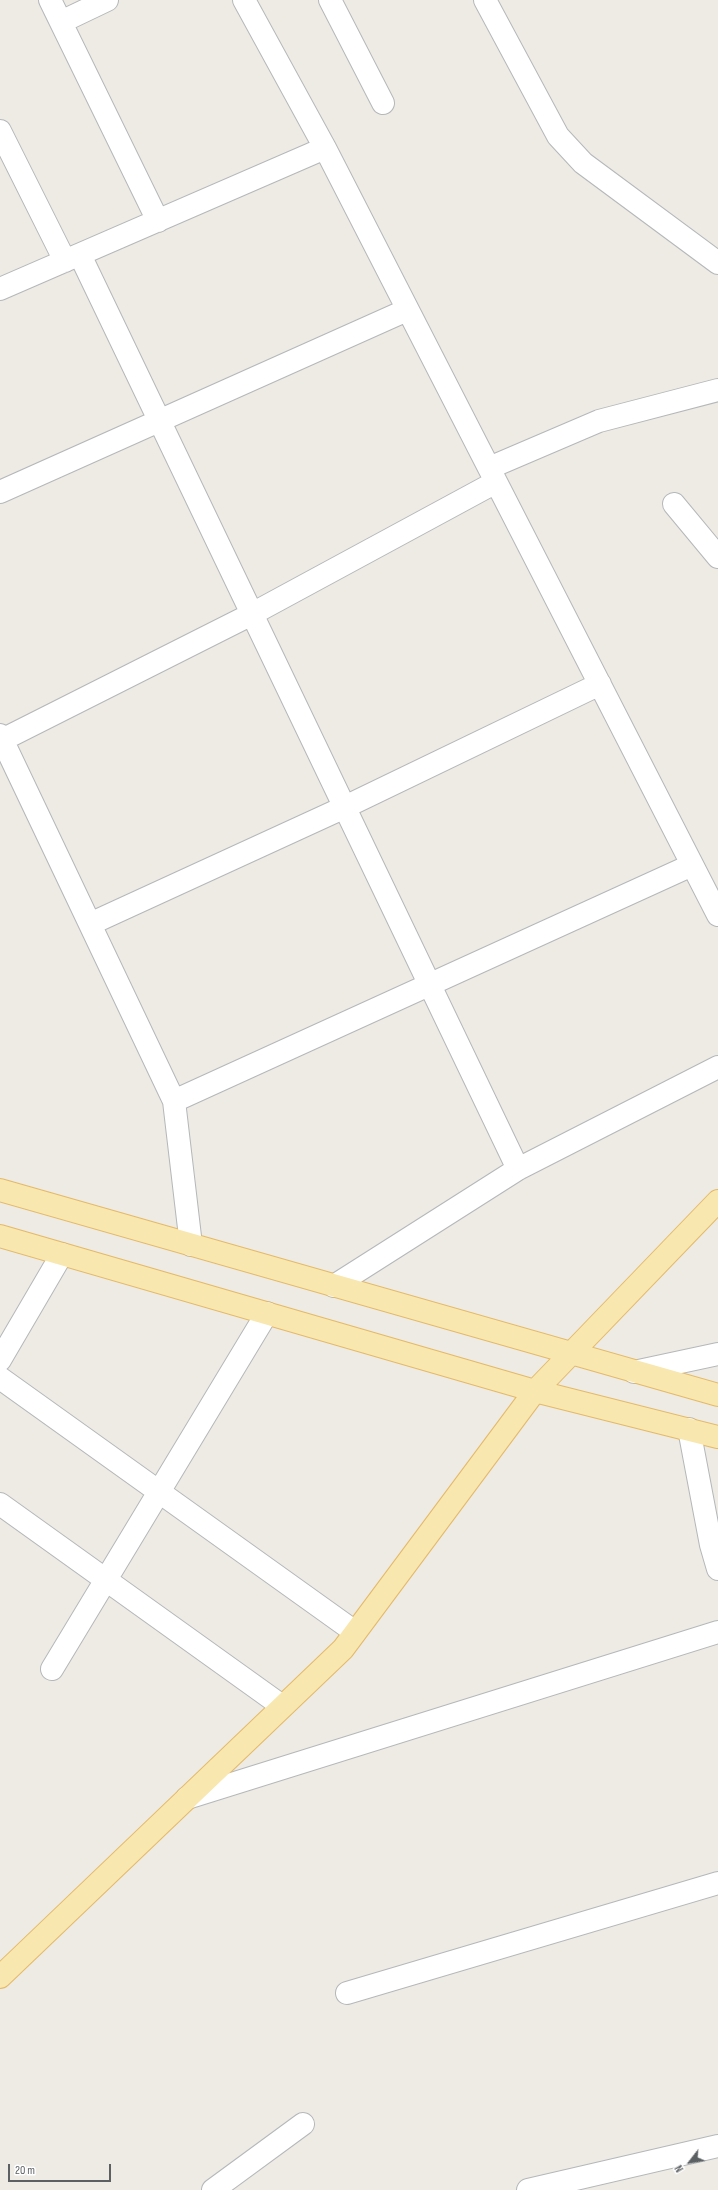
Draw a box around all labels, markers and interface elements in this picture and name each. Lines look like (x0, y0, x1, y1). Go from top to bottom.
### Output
north arrow (670, 2142, 710, 2182)
scale bar (10, 2156, 113, 2182)
text: 20 m (15, 2163, 35, 2178)
text: N (672, 2163, 686, 2174)

